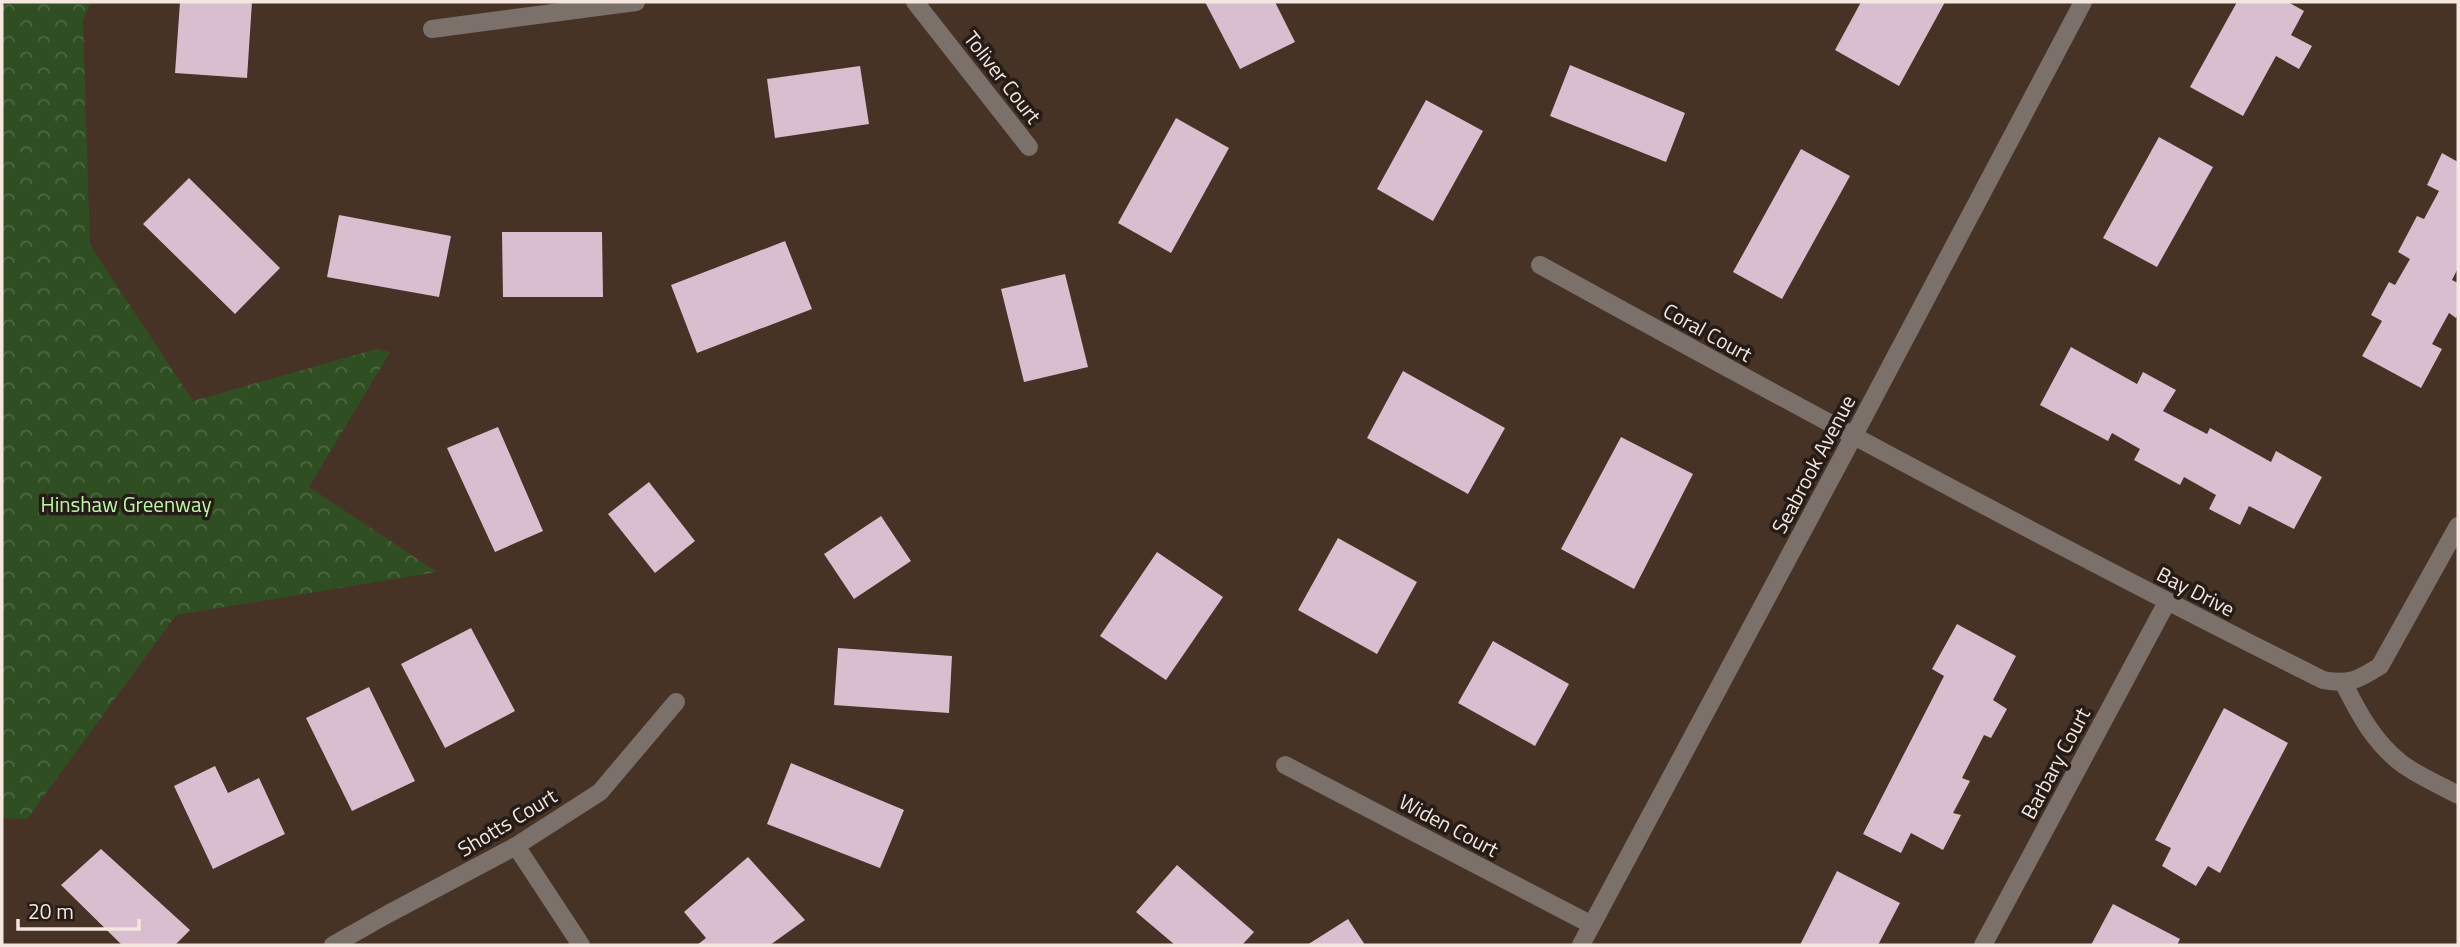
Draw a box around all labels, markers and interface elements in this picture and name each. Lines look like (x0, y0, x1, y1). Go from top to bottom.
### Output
street label: Toliver Court (956, 24, 1050, 131)
street label: Coral Court (1658, 294, 1759, 370)
street label: Seabrook Avenue (1763, 389, 1863, 539)
park label: Hinshaw Greenway (40, 488, 212, 520)
street label: Bay Drive (2151, 558, 2241, 624)
street label: Barbary Court (2012, 701, 2098, 825)
street label: Shotts Court (451, 779, 563, 864)
street label: Widen Court (1393, 785, 1505, 865)
scale bar (18, 888, 138, 932)
text: 20 m (28, 895, 74, 927)

